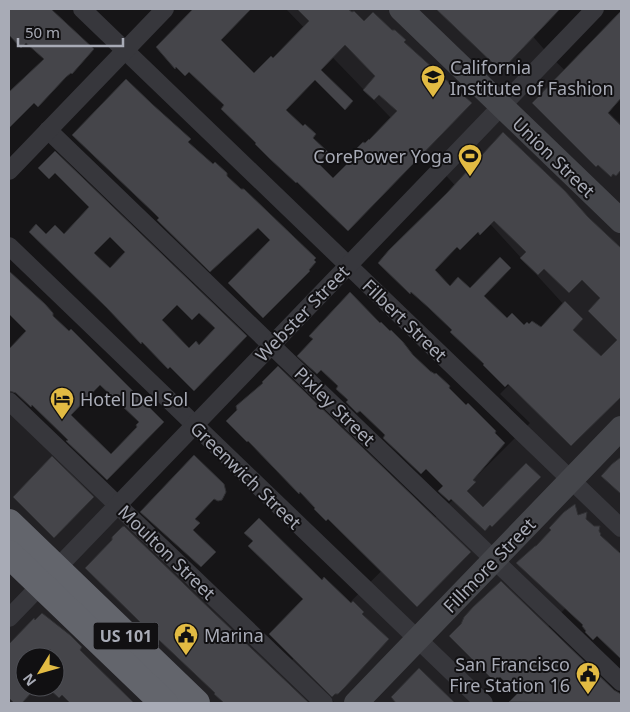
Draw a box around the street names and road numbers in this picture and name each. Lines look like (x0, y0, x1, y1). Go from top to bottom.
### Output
street label: Union Street (508, 112, 601, 203)
street label: Webster Street (250, 259, 354, 366)
street label: Filbert Street (358, 274, 453, 367)
street label: Pixley Street (289, 361, 381, 451)
street label: Greenwich Street (185, 416, 307, 534)
street label: Moulton Street (113, 499, 221, 605)
street label: Fillmore Street (438, 512, 541, 618)
road number: US 101 (94, 622, 158, 650)

